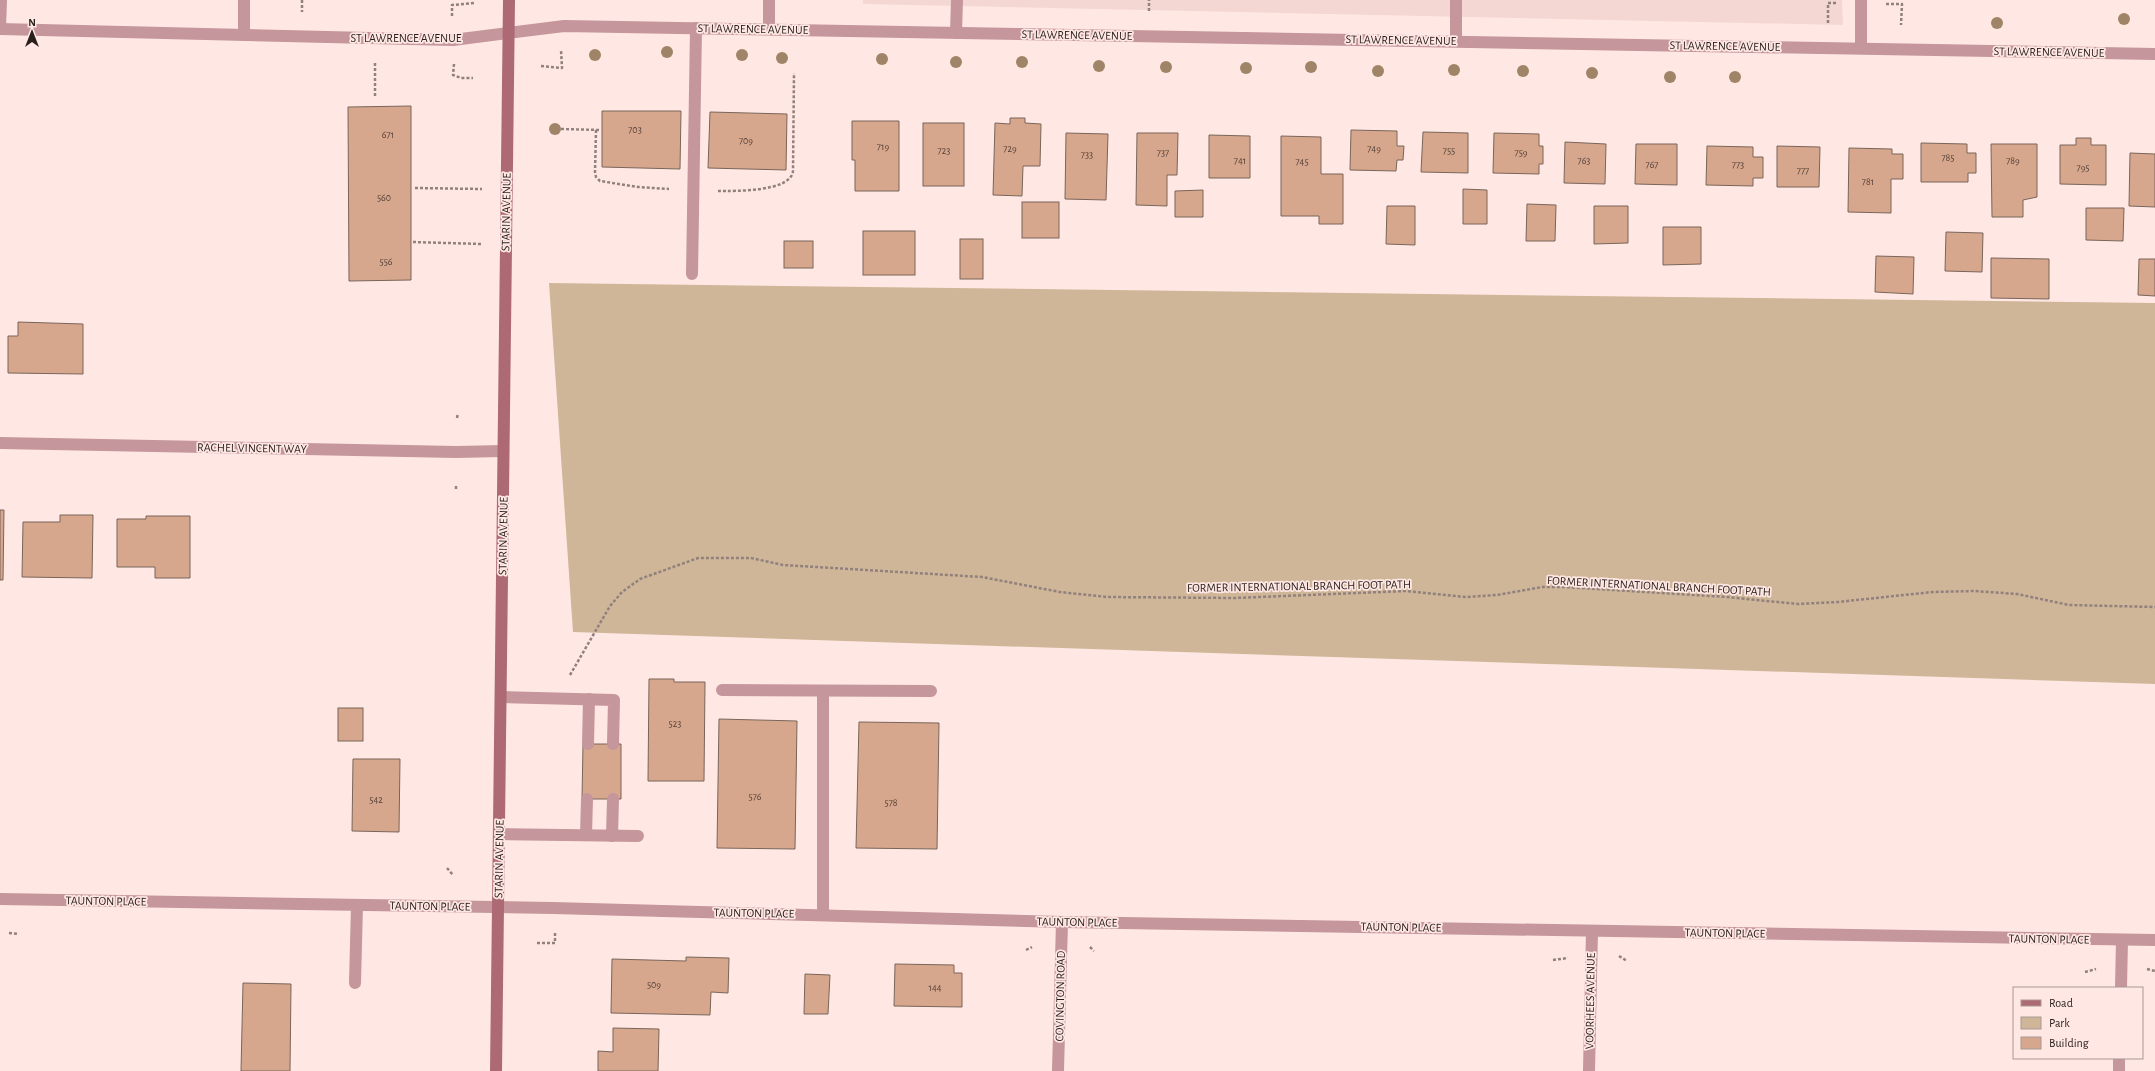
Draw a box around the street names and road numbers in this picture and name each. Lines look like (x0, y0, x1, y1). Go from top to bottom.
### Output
street label: ST LAWRENCE AVENUE (697, 22, 809, 36)
street label: ST LAWRENCE AVENUE (1021, 28, 1133, 42)
street label: ST LAWRENCE AVENUE (351, 32, 462, 44)
street label: ST LAWRENCE AVENUE (1345, 33, 1457, 47)
street label: ST LAWRENCE AVENUE (1669, 39, 1781, 53)
street label: ST LAWRENCE AVENUE (1993, 45, 2105, 59)
street label: STARIN AVENUE (499, 172, 513, 251)
street label: RACHEL VINCENT WAY (197, 441, 308, 455)
street label: STARIN AVENUE (496, 496, 510, 575)
street label: FORMER INTERNATIONAL BRANCH FOOT PATH (1547, 574, 1771, 598)
street label: FORMER INTERNATIONAL BRANCH FOOT PATH (1187, 578, 1411, 594)
street label: STARIN AVENUE (492, 819, 506, 898)
street label: TAUNTON PLACE (66, 894, 147, 908)
street label: TAUNTON PLACE (390, 899, 471, 913)
street label: TAUNTON PLACE (714, 906, 795, 920)
street label: TAUNTON PLACE (1037, 915, 1118, 929)
street label: TAUNTON PLACE (1361, 920, 1442, 934)
street label: TAUNTON PLACE (1685, 926, 1766, 940)
street label: TAUNTON PLACE (2009, 932, 2090, 946)
street label: COVINGTON ROAD (1053, 950, 1067, 1041)
street label: VOORHEES AVENUE (1583, 952, 1597, 1049)

